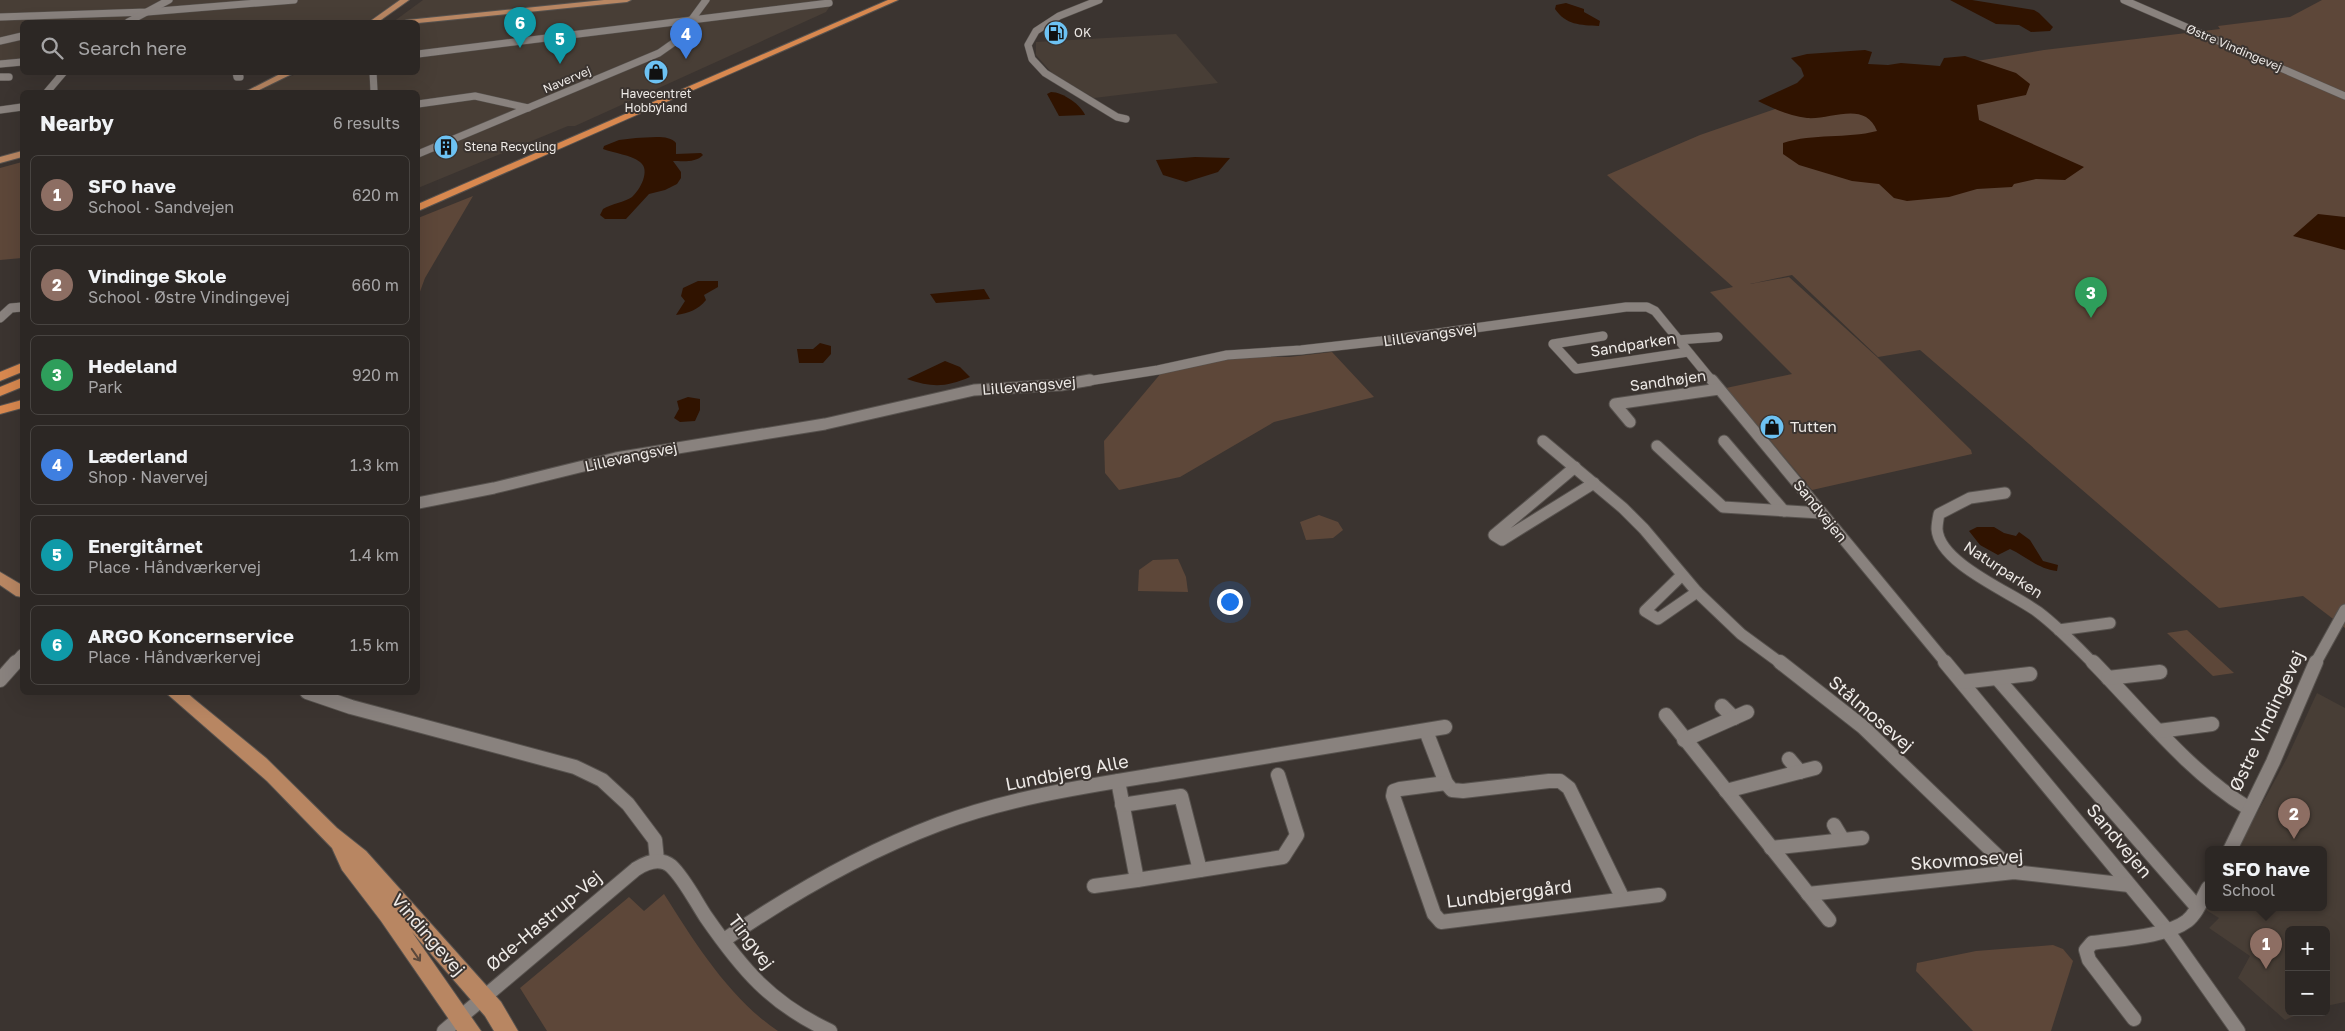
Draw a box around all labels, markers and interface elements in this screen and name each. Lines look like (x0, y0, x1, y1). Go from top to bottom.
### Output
pin: 6 (504, 7, 536, 48)
pin: 4 (670, 18, 702, 59)
search box (20, 20, 420, 75)
fuel station icon: OK (1043, 20, 1069, 46)
street label: Østre Vindingevej (2184, 21, 2284, 74)
pin: 5 (544, 23, 576, 64)
place label: OK (1074, 25, 1091, 40)
icon: search (38, 34, 66, 62)
text: Search here (78, 36, 187, 59)
shop icon: Havecentret Hobbyland (643, 59, 669, 85)
street label: Navervej (540, 63, 593, 96)
place label: Havecentret Hobbyland (621, 86, 692, 115)
text: Nearby (40, 110, 114, 136)
text: 6 results (333, 113, 400, 133)
building icon: Stena Recycling (433, 134, 459, 160)
place label: Stena Recycling (464, 139, 557, 154)
text: SFO have (88, 174, 176, 197)
text: 1 (53, 185, 61, 205)
text: 620 m (352, 185, 399, 205)
text: School · Sandvejen (88, 197, 234, 217)
text: Vindinge Skole (88, 264, 226, 287)
text: 2 (52, 275, 62, 295)
text: 660 m (352, 275, 399, 295)
pin: 3 (2075, 277, 2107, 318)
text: School · Østre Vindingevej (88, 287, 290, 307)
street label: Lillevangsvej (1382, 319, 1478, 349)
street label: Sandparken (1589, 328, 1677, 360)
text: Hedeland (88, 354, 177, 377)
text: 3 (52, 365, 62, 385)
text: 920 m (352, 365, 399, 385)
street label: Sandhøjen (1629, 366, 1707, 394)
street label: Lillevangsvej (981, 372, 1077, 398)
text: Park (88, 377, 123, 397)
shop icon: Tutten (1759, 414, 1785, 440)
place label: Tutten (1790, 417, 1837, 435)
street label: Lillevangsvej (583, 437, 679, 475)
text: Læderland (88, 444, 188, 467)
text: 4 (52, 455, 62, 475)
text: 1.3 km (350, 455, 399, 475)
text: Shop · Navervej (88, 467, 208, 487)
street label: Sandvejen (1790, 475, 1851, 545)
text: Energitårnet (88, 534, 203, 557)
street label: Naturparken (1961, 537, 2046, 601)
text: 5 (52, 545, 62, 565)
text: 1.4 km (349, 545, 399, 565)
text: Place · Håndværkervej (88, 557, 261, 577)
your location (1217, 589, 1243, 615)
text: ARGO Koncernservice (88, 624, 294, 647)
text: 6 (52, 635, 62, 655)
text: 1.5 km (350, 635, 399, 655)
text: Place · Håndværkervej (88, 647, 261, 667)
street label: Østre Vindingevej (2224, 647, 2308, 795)
street label: Stålmosevej (1825, 670, 1919, 756)
street label: Lundbjerg Alle (1003, 749, 1130, 795)
pin: 2 (2278, 798, 2310, 839)
street label: Sandvejen (2082, 799, 2157, 882)
street label: Skovmosevej (1910, 844, 2024, 874)
popup (2205, 846, 2327, 911)
text: SFO have (2222, 857, 2310, 880)
street label: Øde-Hastrup-Vej (481, 865, 606, 975)
street label: Lundbjerggård (1445, 874, 1573, 912)
text: School (2222, 880, 2275, 900)
street label: Vindingevej (387, 889, 470, 980)
street label: Tingvej (724, 910, 780, 973)
map controls (2285, 926, 2330, 1016)
button: + (2285, 926, 2330, 971)
pin: 1 (2250, 928, 2282, 969)
one-way arrow (411, 948, 421, 962)
button: − (2285, 971, 2330, 1016)

